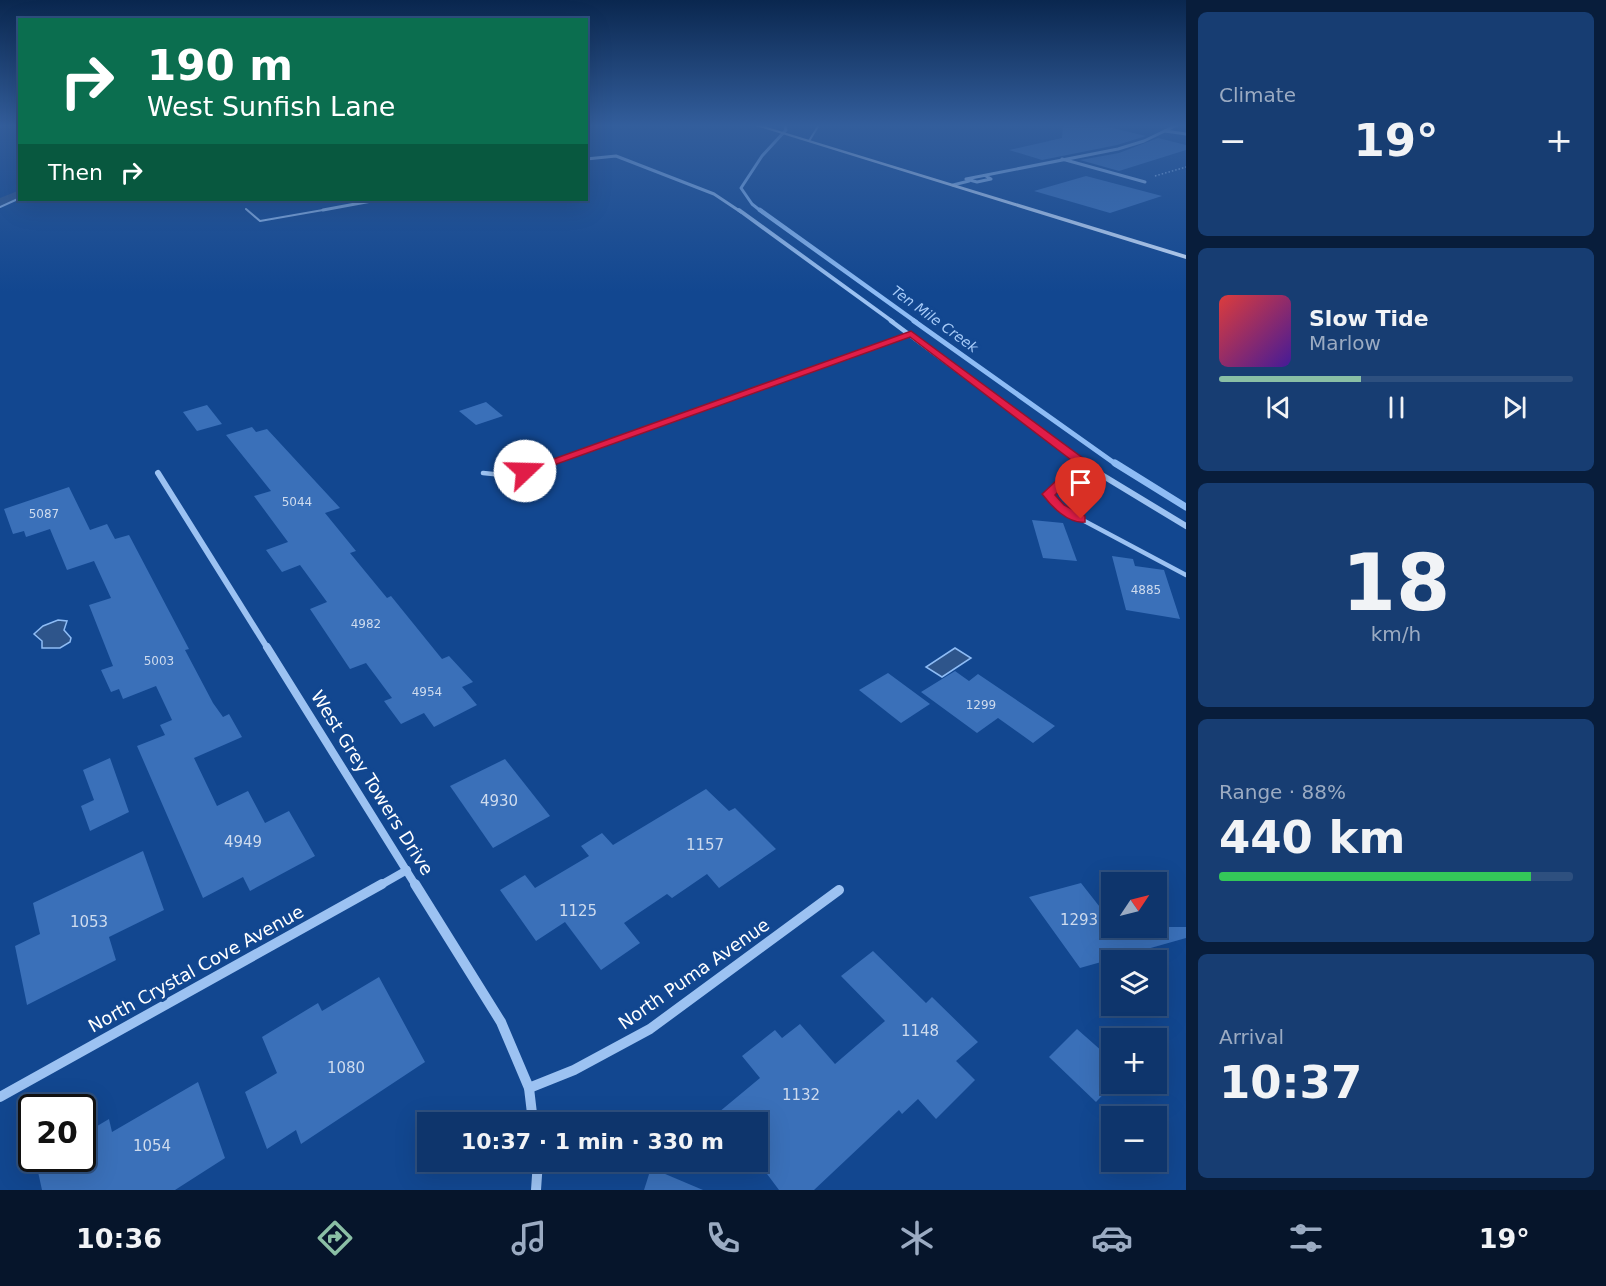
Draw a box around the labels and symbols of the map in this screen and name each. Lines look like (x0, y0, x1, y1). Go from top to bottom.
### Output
water label: Ten Mile Creek (889, 282, 982, 356)
position arrow (493, 439, 557, 503)
pin (1055, 457, 1106, 519)
house number: 5044 (282, 495, 312, 509)
house number: 5087 (29, 507, 59, 521)
house number: 4885 (1131, 583, 1161, 597)
house number: 4982 (351, 617, 381, 631)
house number: 5003 (144, 654, 174, 668)
house number: 4954 (412, 685, 442, 699)
street label: West Grey Towers Drive (307, 687, 438, 879)
house number: 1299 (966, 698, 996, 712)
house number: 4930 (480, 792, 518, 810)
house number: 4949 (224, 833, 262, 851)
house number: 1157 (686, 836, 724, 854)
north arrow (1101, 872, 1167, 938)
street label: North Crystal Cove Avenue (84, 901, 307, 1037)
house number: 1125 (559, 902, 597, 920)
house number: 1293 (1060, 911, 1098, 929)
house number: 1053 (70, 913, 108, 931)
street label: North Puma Avenue (614, 914, 773, 1034)
house number: 1148 (901, 1022, 939, 1040)
house number: 1080 (327, 1059, 365, 1077)
house number: 1132 (782, 1086, 820, 1104)
speed limit sign: 20 (18, 1094, 96, 1172)
house number: 1054 (133, 1137, 171, 1155)

